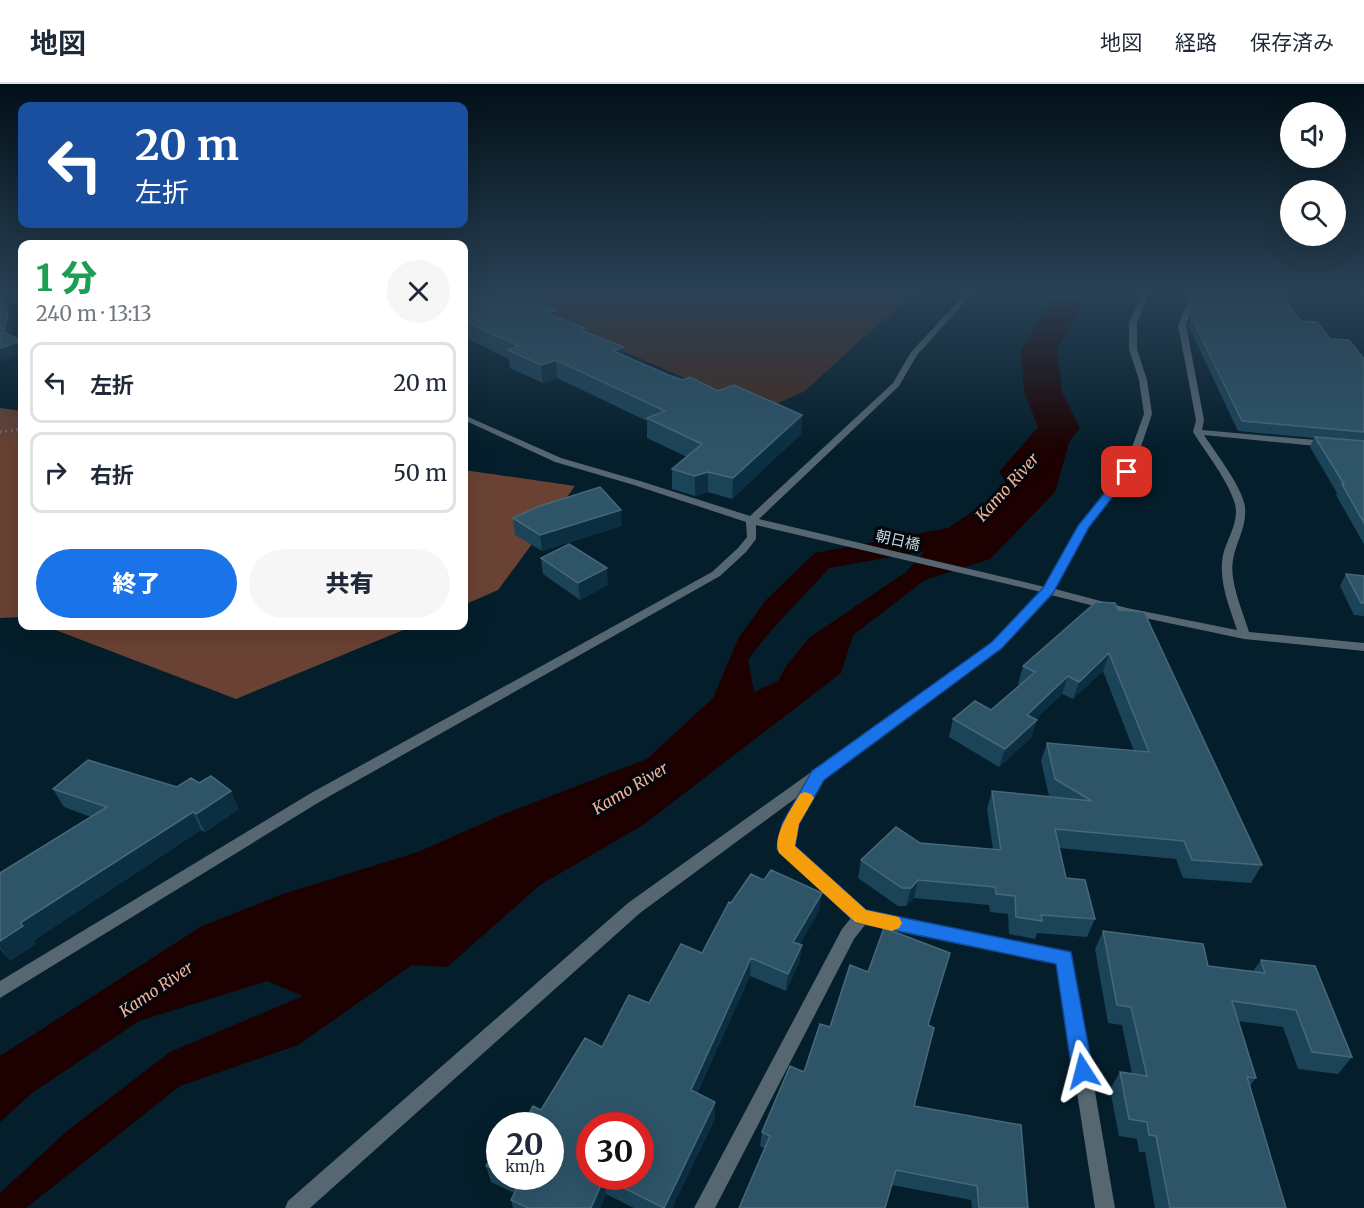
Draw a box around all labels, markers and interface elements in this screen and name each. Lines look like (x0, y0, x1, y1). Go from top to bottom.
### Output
text: 地図 (30, 25, 86, 61)
text: 地図 (1100, 29, 1142, 56)
text: 経路 (1175, 29, 1217, 56)
text: 保存済み (1250, 29, 1334, 56)
map controls (1280, 102, 1346, 246)
button: sound (1280, 102, 1346, 168)
text: 20 m (135, 119, 239, 171)
icon: left (36, 126, 114, 204)
text: 左折 (135, 175, 189, 209)
button: search (1280, 180, 1346, 246)
text: 1 分 (36, 256, 97, 301)
button: close (387, 260, 450, 323)
text: 240 m · 13:13 (36, 301, 152, 326)
icon: left (39, 366, 72, 399)
text: 20 m (393, 369, 447, 397)
text: 左折 (90, 371, 134, 399)
pin (1101, 446, 1152, 497)
water label: Kamo River (971, 448, 1043, 526)
icon: arrive (1110, 455, 1143, 488)
icon: right (39, 456, 72, 489)
text: 50 m (393, 459, 447, 487)
text: 右折 (90, 461, 134, 489)
street label: 朝日橋 (874, 526, 922, 554)
button: 終了 (36, 549, 237, 618)
button: 共有 (249, 549, 450, 618)
water label: Kamo River (588, 757, 672, 819)
water label: Kamo River (114, 957, 197, 1022)
position arrow (1051, 1039, 1115, 1103)
speed limit sign: 30 (576, 1112, 654, 1190)
text: 20 (506, 1125, 544, 1163)
text: km/h (505, 1157, 545, 1176)

